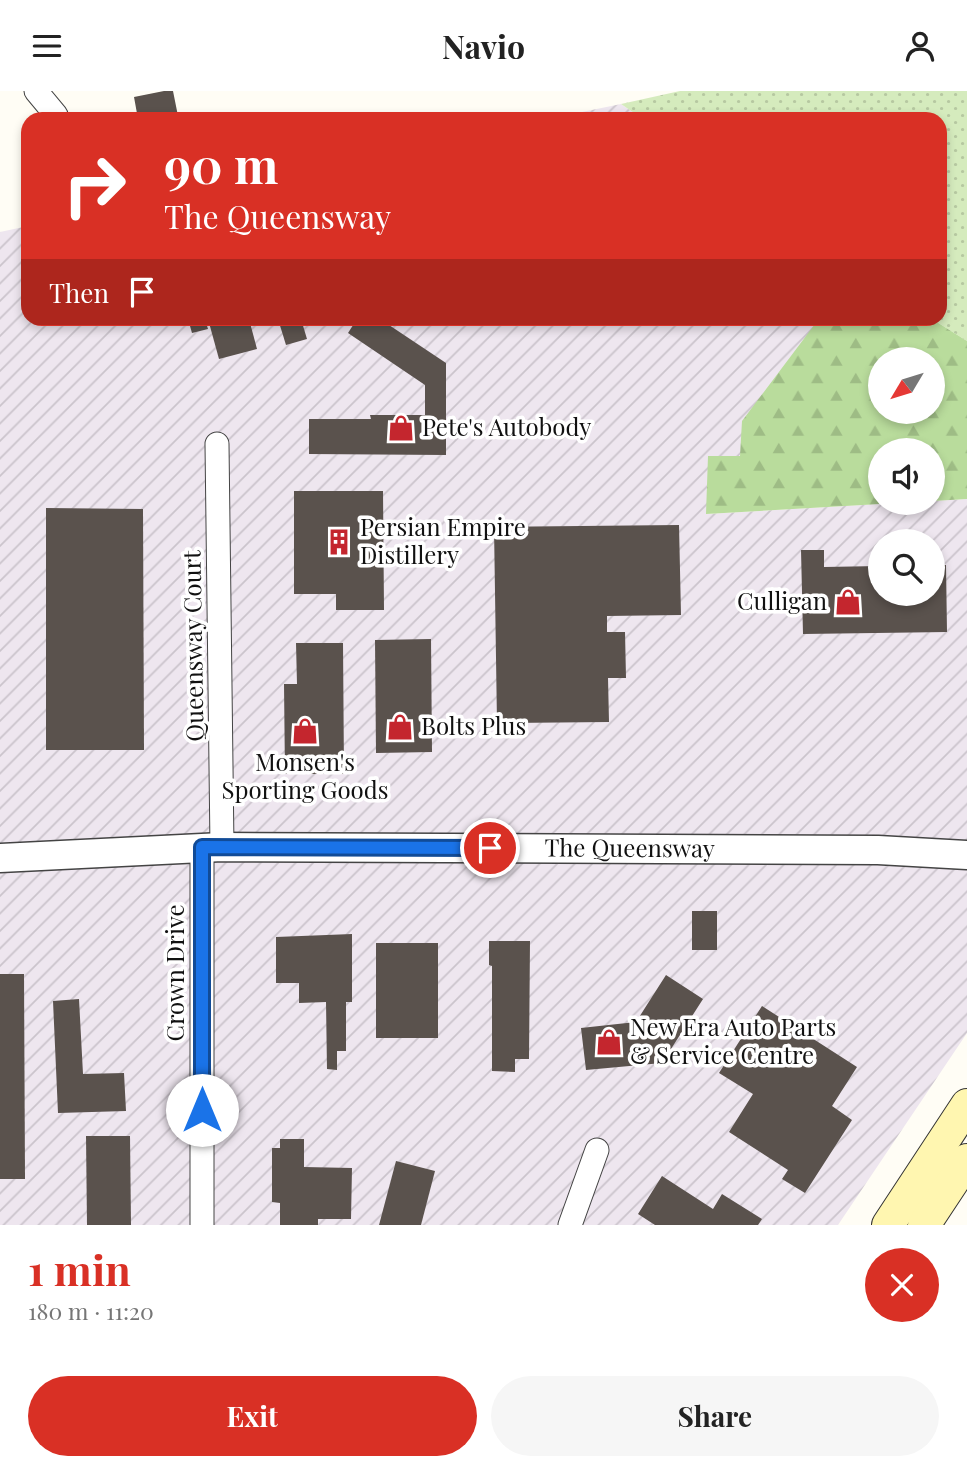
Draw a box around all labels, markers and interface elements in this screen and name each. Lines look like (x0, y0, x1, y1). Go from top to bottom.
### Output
text: Navio (442, 24, 525, 67)
icon: menu (28, 27, 66, 65)
icon: person (901, 27, 939, 65)
text: 90 m (164, 131, 278, 196)
icon: right (49, 140, 140, 231)
text: The Queensway (164, 194, 391, 237)
icon: arrive (123, 273, 161, 311)
text: Then (49, 275, 109, 310)
north arrow (868, 347, 945, 423)
map controls (868, 347, 945, 606)
place label: Pete's Autobody (422, 410, 591, 442)
shop icon: Pete's Autobody (386, 413, 416, 443)
button: sound (868, 438, 945, 515)
place label: Persian Empire Distillery (360, 510, 526, 570)
building icon: Persian Empire Distillery (324, 527, 354, 557)
button: search (868, 529, 945, 606)
street label: Queensway Court (174, 550, 210, 742)
place label: Culligan (737, 584, 827, 616)
shop icon: Culligan (833, 587, 863, 617)
place label: Bolts Plus (421, 709, 526, 741)
shop icon: Bolts Plus (385, 712, 415, 742)
shop icon: Monsen's Sporting Goods (290, 716, 320, 746)
place label: Monsen's Sporting Goods (222, 745, 388, 805)
pin (460, 818, 520, 878)
icon: arrive (471, 829, 509, 867)
street label: The Queensway (544, 830, 715, 863)
street label: Crown Drive (158, 904, 190, 1042)
place label: New Era Auto Parts & Service Centre (630, 1010, 836, 1070)
shop icon: New Era Auto Parts & Service Centre (594, 1027, 624, 1057)
position arrow (165, 1073, 239, 1147)
text: 1 min (28, 1241, 131, 1297)
button: close (865, 1248, 939, 1322)
text: 180 m · 11:20 (28, 1295, 154, 1326)
button: Exit (28, 1376, 477, 1456)
button: Share (491, 1376, 939, 1456)

